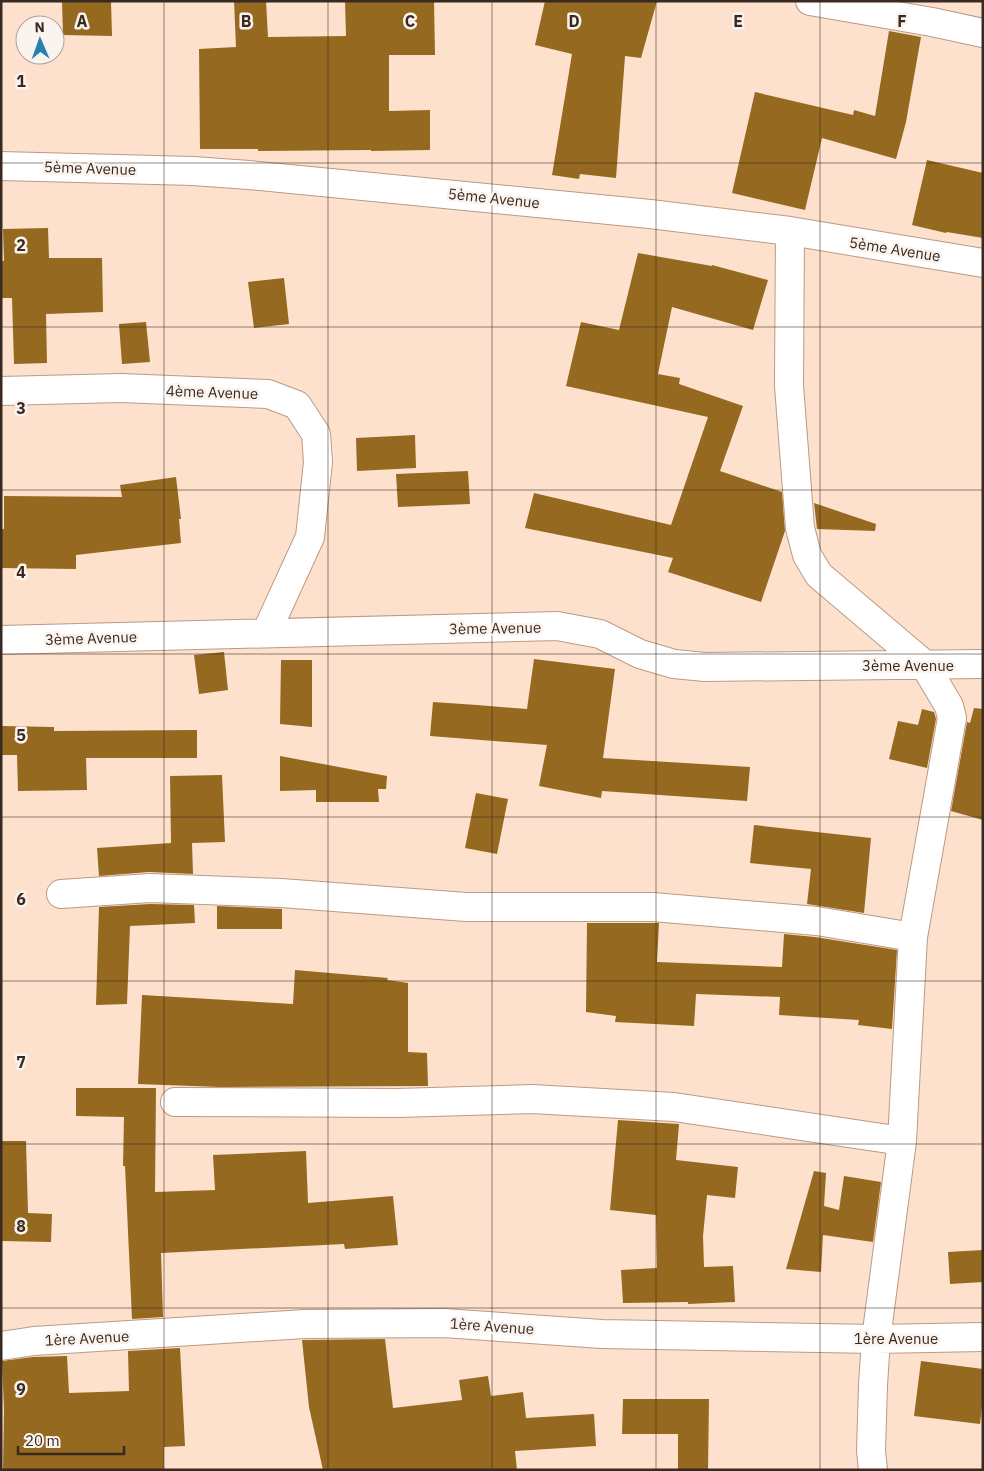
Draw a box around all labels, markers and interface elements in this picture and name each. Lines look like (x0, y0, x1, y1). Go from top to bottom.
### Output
text: A (77, 11, 88, 31)
text: B (241, 11, 252, 31)
text: C (405, 11, 415, 31)
text: D (568, 11, 580, 31)
text: E (733, 11, 743, 31)
text: F (897, 11, 907, 31)
north arrow (15, 15, 65, 65)
text: N (34, 18, 45, 36)
text: 1 (16, 71, 26, 91)
street label: 5ème Avenue (44, 157, 136, 179)
street label: 5ème Avenue (447, 184, 541, 212)
street label: 5ème Avenue (848, 232, 942, 266)
text: 2 (16, 235, 26, 255)
street label: 4ème Avenue (166, 381, 258, 403)
text: 3 (16, 398, 26, 418)
text: 4 (16, 562, 26, 582)
street label: 3ème Avenue (449, 618, 541, 638)
street label: 3ème Avenue (45, 627, 137, 649)
street label: 3ème Avenue (862, 656, 954, 675)
text: 5 (16, 725, 26, 745)
text: 6 (16, 889, 26, 909)
text: 7 (16, 1052, 26, 1072)
text: 8 (16, 1216, 26, 1236)
street label: 1ère Avenue (449, 1314, 535, 1338)
street label: 1ère Avenue (44, 1326, 130, 1350)
street label: 1ère Avenue (854, 1329, 938, 1348)
text: 9 (16, 1379, 26, 1399)
scale bar (18, 1424, 124, 1456)
text: 20 m (25, 1431, 60, 1450)

